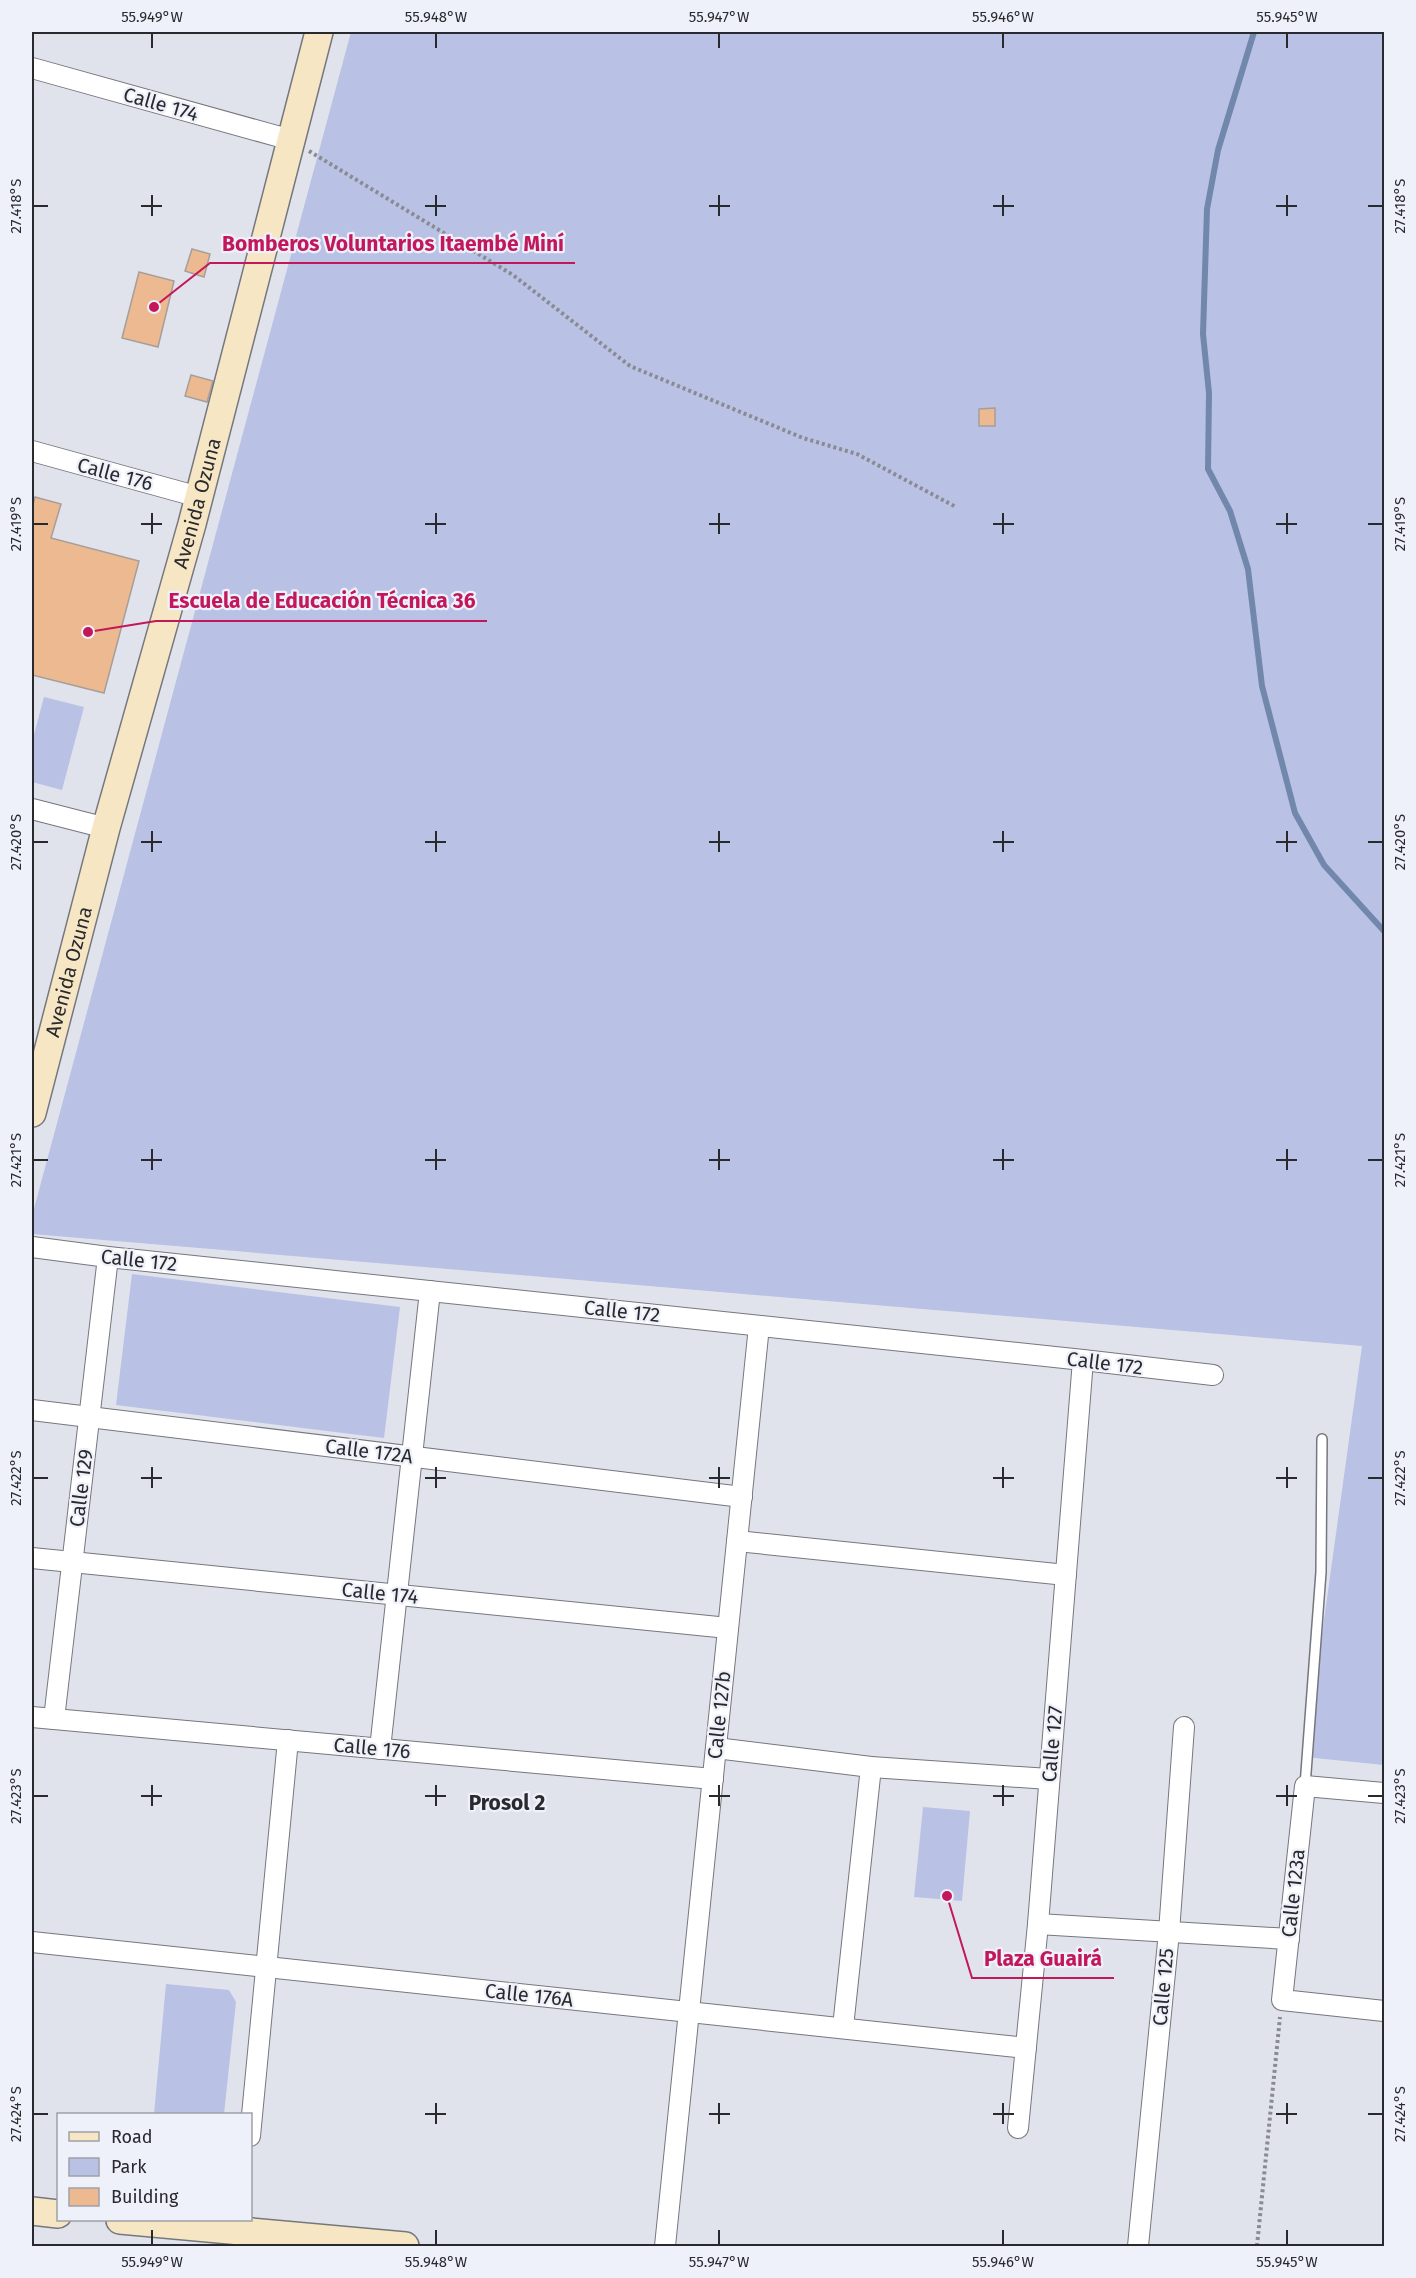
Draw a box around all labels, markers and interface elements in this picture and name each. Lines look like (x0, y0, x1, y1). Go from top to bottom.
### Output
text: 55.949°W (121, 8, 183, 26)
text: 55.948°W (405, 8, 468, 26)
text: 55.947°W (689, 8, 750, 26)
text: 55.946°W (972, 8, 1035, 26)
text: 55.945°W (1256, 8, 1318, 26)
street label: Calle 174 (121, 82, 202, 126)
text: 27.418°S (7, 179, 25, 233)
text: 27.418°S (1391, 179, 1409, 233)
callout: Bomberos Voluntarios Itaembé Miní (210, 224, 575, 263)
text: Bomberos Voluntarios Itaembé Miní (222, 231, 564, 257)
street label: Avenida Ozuna (168, 435, 226, 571)
street label: Calle 176 (75, 452, 155, 496)
text: 27.419°S (7, 497, 25, 551)
text: 27.419°S (1391, 497, 1409, 551)
callout: Escuela de Educación Técnica 36 (156, 582, 487, 621)
text: Escuela de Educación Técnica 36 (168, 588, 476, 614)
text: 27.420°S (7, 814, 25, 870)
text: 27.420°S (1391, 814, 1409, 870)
street label: Avenida Ozuna (40, 904, 97, 1040)
text: 27.421°S (7, 1133, 25, 1187)
text: 27.421°S (1391, 1133, 1409, 1187)
street label: Calle 172 (100, 1244, 178, 1276)
street label: Calle 172 (583, 1295, 661, 1327)
street label: Calle 172 (1066, 1346, 1144, 1380)
street label: Calle 172A (324, 1434, 415, 1468)
street label: Calle 129 (64, 1448, 98, 1528)
text: 27.422°S (7, 1450, 25, 1506)
text: 27.422°S (1391, 1450, 1409, 1506)
street label: Calle 174 (341, 1577, 420, 1609)
street label: Calle 127b (702, 1670, 736, 1760)
street label: Calle 127 (1037, 1705, 1067, 1783)
street label: Calle 176 (332, 1733, 412, 1763)
text: 27.423°S (7, 1768, 25, 1824)
text: 27.423°S (1391, 1768, 1409, 1824)
district label: Prosol 2 (469, 1790, 545, 1816)
street label: Calle 123a (1276, 1848, 1310, 1938)
callout: Plaza Guairá (972, 1939, 1114, 1978)
text: Plaza Guairá (984, 1946, 1102, 1972)
street label: Calle 125 (1148, 1947, 1178, 2027)
street label: Calle 176A (484, 1978, 575, 2012)
text: 27.424°S (7, 2086, 25, 2142)
text: 27.424°S (1391, 2086, 1409, 2142)
legend (57, 2113, 252, 2221)
text: Road (111, 2126, 153, 2148)
text: Park (111, 2156, 147, 2178)
text: Building (111, 2186, 179, 2208)
text: 55.949°W (121, 2253, 183, 2271)
text: 55.948°W (405, 2253, 468, 2271)
text: 55.947°W (689, 2253, 750, 2271)
text: 55.946°W (972, 2253, 1035, 2271)
text: 55.945°W (1256, 2253, 1318, 2271)

